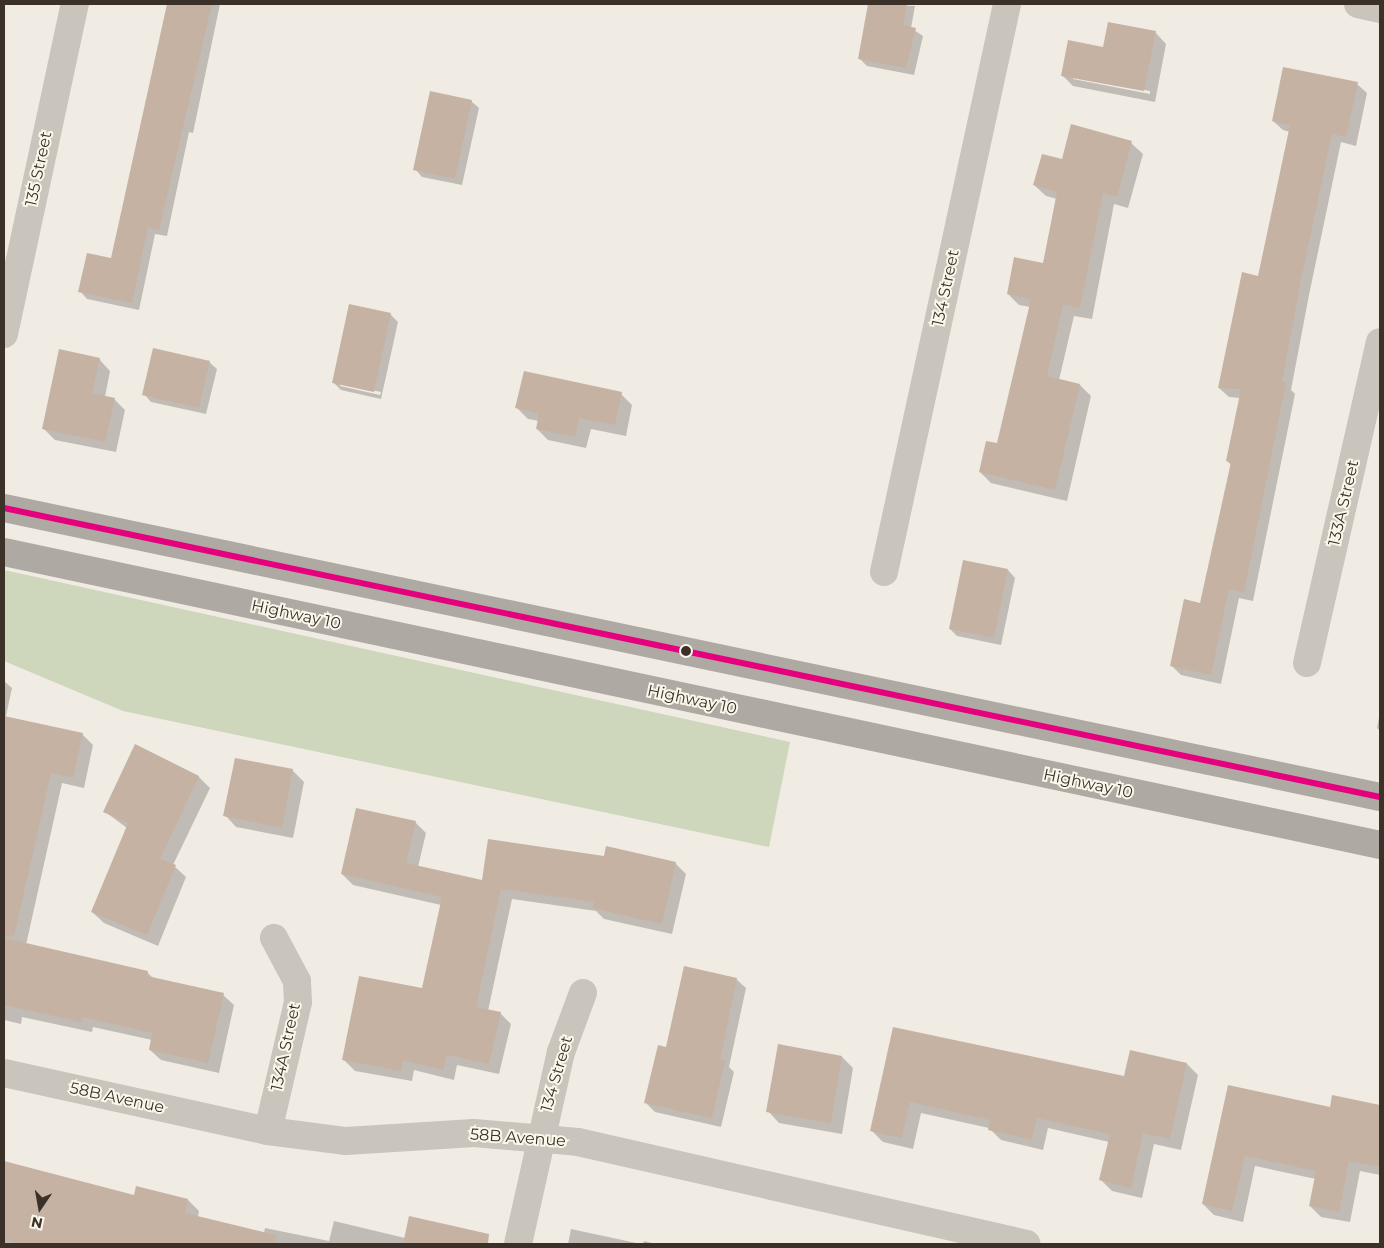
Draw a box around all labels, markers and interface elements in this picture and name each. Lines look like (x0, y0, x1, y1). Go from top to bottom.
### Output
street label: 135 Street (22, 130, 56, 208)
street label: 134 Street (929, 248, 963, 328)
street label: 133A Street (1325, 458, 1363, 548)
street label: Highway 10 (249, 596, 343, 634)
unlabelled marker (681, 646, 691, 656)
street label: Highway 10 (645, 681, 739, 719)
street label: Highway 10 (1041, 765, 1135, 803)
street label: 134A Street (267, 1001, 305, 1093)
street label: 134 Street (537, 1034, 577, 1114)
street label: 58B Avenue (68, 1079, 166, 1117)
street label: 58B Avenue (469, 1125, 567, 1151)
north arrow (15, 1183, 65, 1233)
text: N (29, 1213, 44, 1233)

